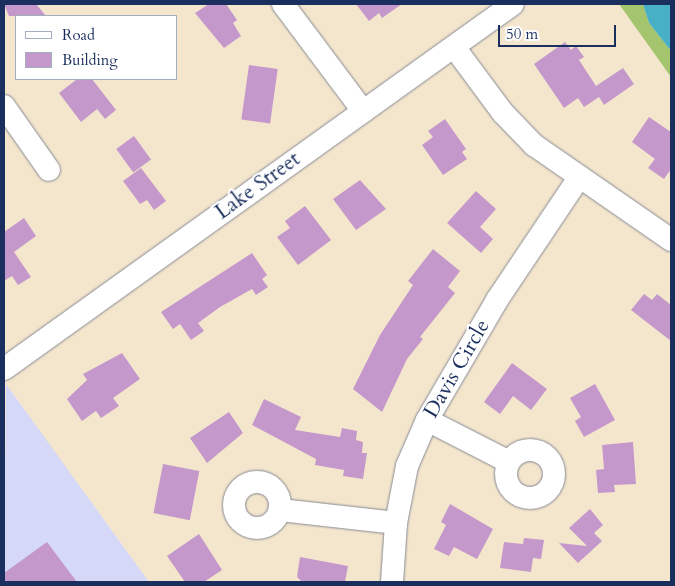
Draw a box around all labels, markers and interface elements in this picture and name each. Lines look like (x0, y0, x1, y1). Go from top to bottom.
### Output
legend (15, 15, 178, 80)
scale bar (500, 15, 618, 47)
text: 50 m (506, 24, 538, 44)
text: Road (62, 25, 95, 45)
text: Building (62, 50, 118, 70)
street label: Lake Street (211, 147, 305, 225)
street label: Davis Circle (419, 315, 495, 423)

